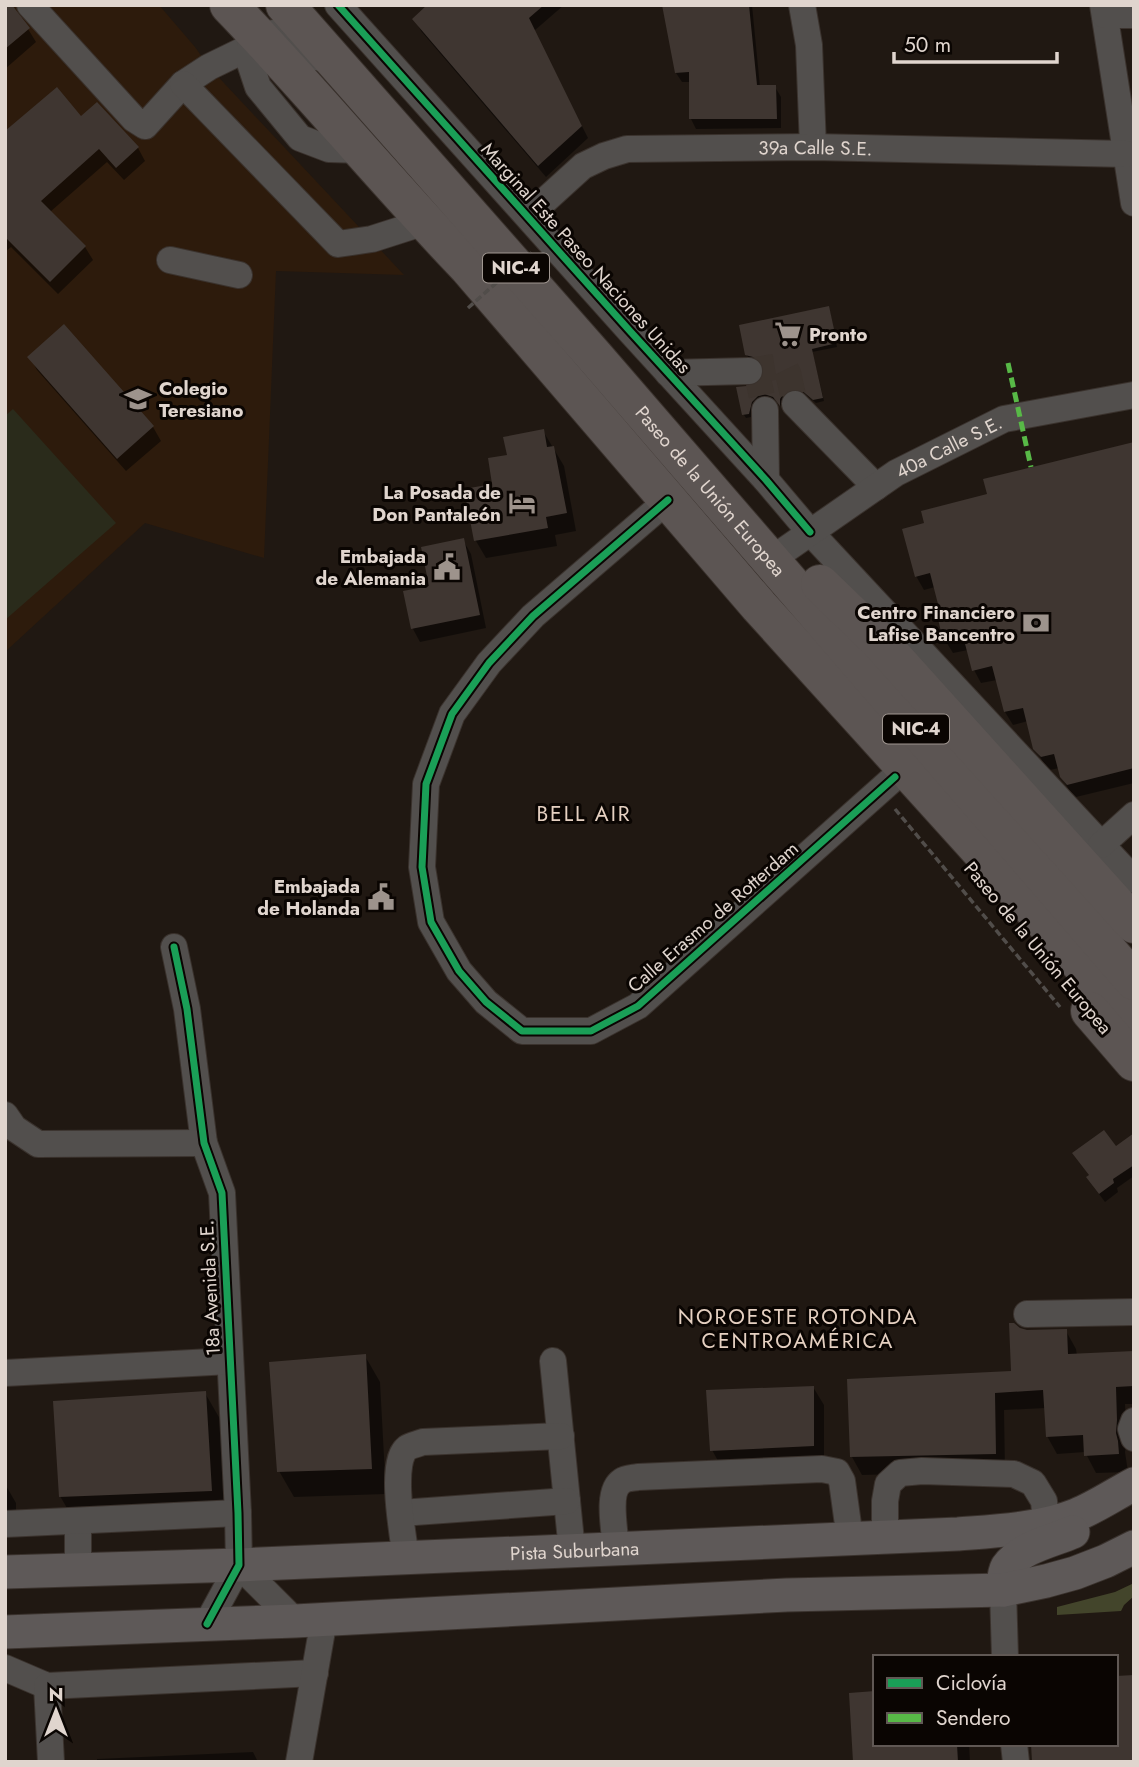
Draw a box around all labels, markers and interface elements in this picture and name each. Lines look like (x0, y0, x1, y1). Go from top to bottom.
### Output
scale bar (894, 21, 1057, 65)
text: 50 m (904, 30, 951, 60)
street label: 39a Calle S.E. (758, 133, 873, 162)
street label: Marginal Este Paseo Naciones Unidas (475, 137, 697, 380)
road number: NIC-4 (483, 254, 549, 282)
supermarket icon: Pronto (773, 319, 803, 349)
place label: Pronto (809, 321, 867, 348)
place label: Colegio Teresiano (159, 375, 243, 424)
school or university icon: Colegio Teresiano (123, 384, 153, 414)
street label: Paseo de la Unión Europea (629, 400, 792, 582)
street label: 40a Calle S.E. (891, 409, 1007, 485)
place label: La Posada de Don Pantaleón (372, 479, 501, 528)
hotel icon: La Posada de Don Pantaleón (507, 488, 537, 518)
place label: Embajada de Alemania (315, 543, 426, 592)
public building icon: Embajada de Alemania (432, 552, 462, 582)
place label: Centro Financiero Lafise Bancentro (857, 599, 1015, 648)
bank icon: Centro Financiero Lafise Bancentro (1021, 608, 1051, 638)
road number: NIC-4 (883, 714, 949, 744)
district label: BELL AIR (536, 799, 632, 829)
street label: Calle Erasmo de Rotterdam (622, 835, 804, 999)
street label: Paseo de la Unión Europea (958, 856, 1118, 1040)
place label: Embajada de Holanda (257, 873, 360, 922)
public building icon: Embajada de Holanda (366, 882, 396, 912)
street label: 18a Avenida S.E. (193, 1219, 227, 1357)
district label: NOROESTE ROTONDA CENTROAMÉRICA (678, 1302, 918, 1356)
street label: Pista Suburbana (509, 1534, 640, 1567)
legend (873, 1655, 1118, 1746)
text: Ciclovía (936, 1668, 1007, 1698)
north arrow (21, 1676, 91, 1746)
text: N (48, 1681, 64, 1708)
text: Sendero (936, 1703, 1011, 1733)

